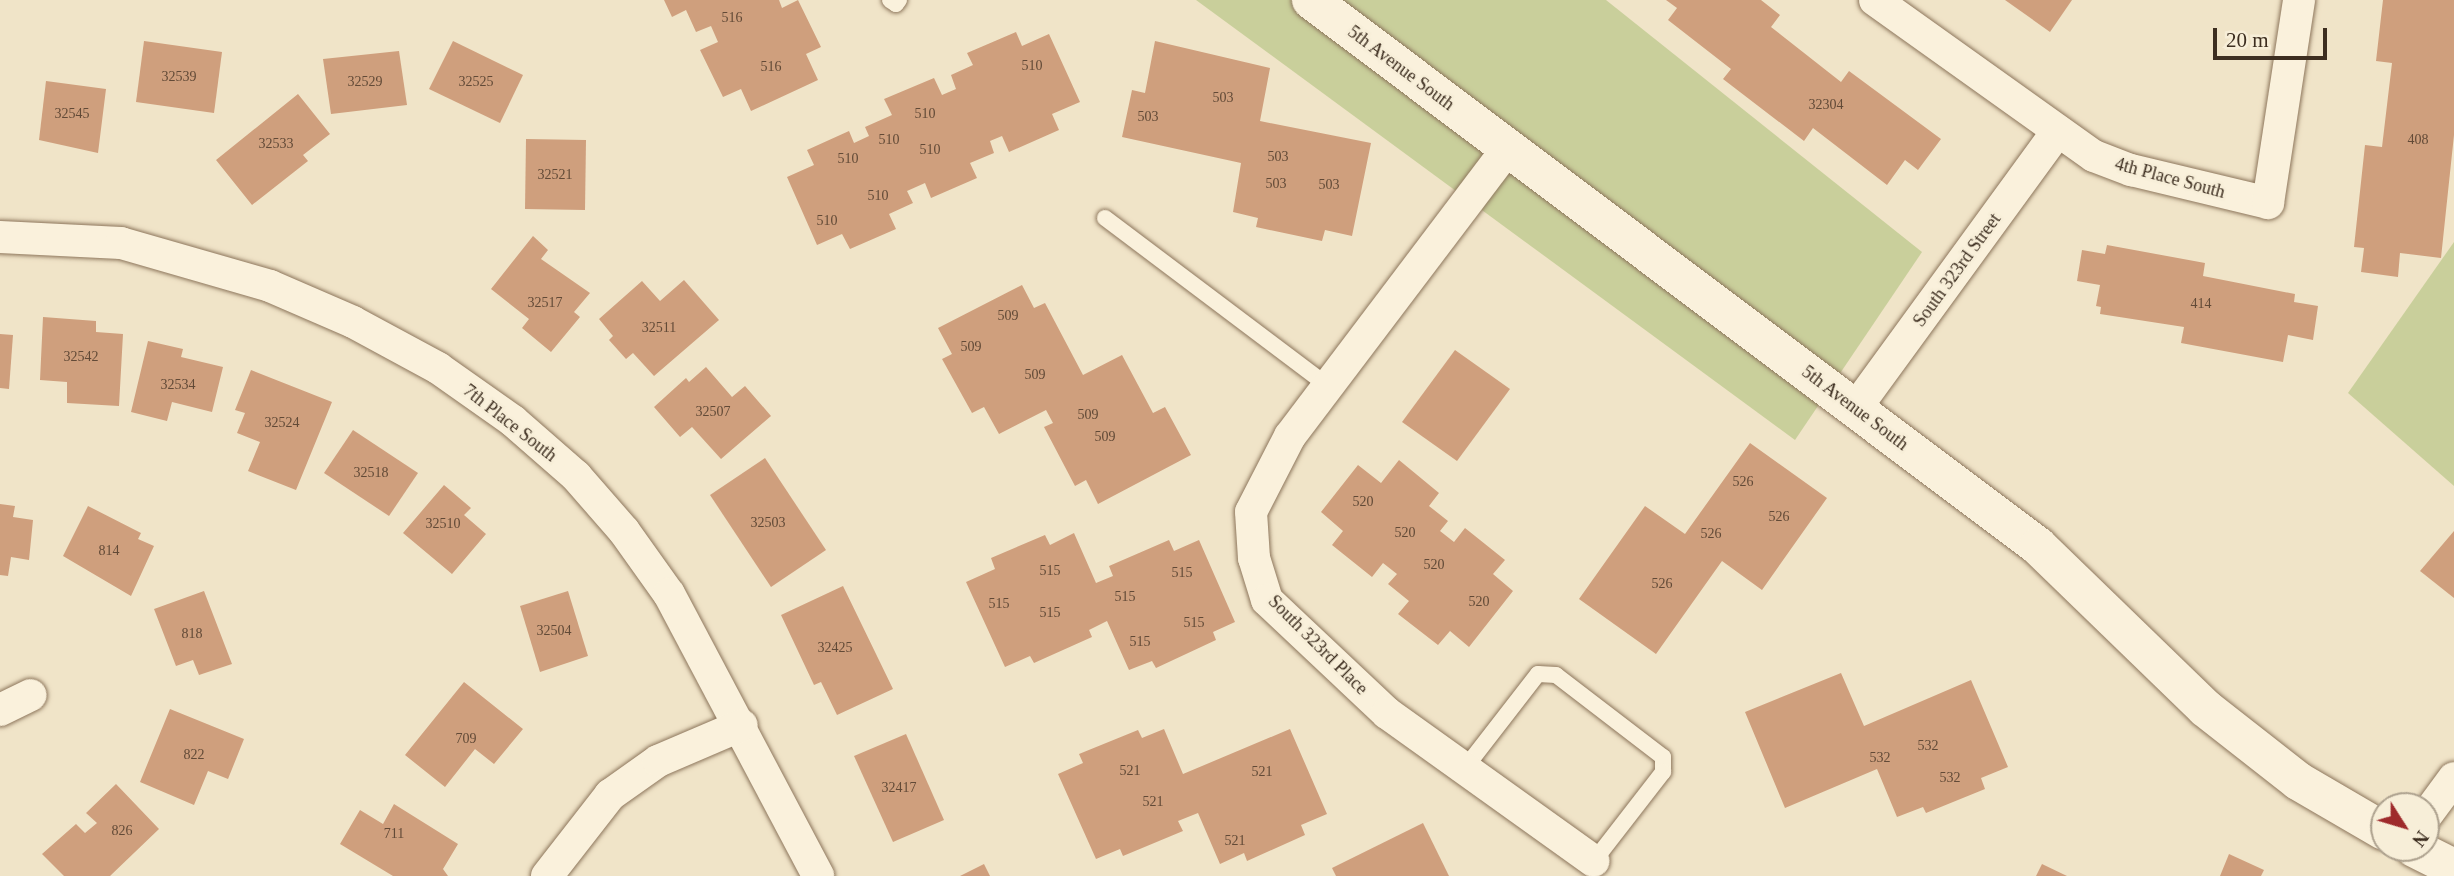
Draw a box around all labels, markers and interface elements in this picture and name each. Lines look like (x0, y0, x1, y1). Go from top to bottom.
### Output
house number: 516 (722, 10, 742, 26)
scale bar (2216, 14, 2330, 58)
street label: 5th Avenue South (1343, 21, 1459, 115)
text: 20 m (2226, 28, 2269, 52)
house number: 510 (1021, 58, 1042, 74)
house number: 516 (760, 59, 782, 75)
house number: 32539 (162, 69, 196, 85)
house number: 32529 (348, 74, 382, 90)
house number: 32525 (458, 74, 494, 90)
house number: 503 (1212, 90, 1234, 106)
house number: 32304 (1808, 97, 1843, 113)
house number: 32545 (55, 106, 90, 122)
house number: 510 (914, 106, 936, 122)
house number: 503 (1138, 109, 1158, 125)
house number: 510 (878, 132, 900, 148)
house number: 408 (2408, 132, 2428, 148)
house number: 32533 (258, 136, 294, 152)
house number: 510 (920, 142, 940, 158)
house number: 503 (1268, 149, 1288, 165)
house number: 510 (838, 151, 858, 167)
street label: 4th Place South (2113, 153, 2227, 203)
house number: 32521 (538, 167, 572, 183)
house number: 503 (1266, 176, 1286, 192)
house number: 503 (1318, 177, 1340, 193)
house number: 510 (868, 188, 888, 204)
street label: South 323rd Street (1909, 209, 2005, 331)
house number: 510 (816, 213, 838, 229)
house number: 32517 (528, 295, 562, 311)
house number: 414 (2190, 296, 2212, 312)
house number: 509 (998, 308, 1018, 324)
house number: 32511 (642, 320, 676, 336)
house number: 509 (960, 339, 982, 355)
house number: 32542 (64, 349, 98, 365)
street label: 5th Avenue South (1797, 361, 1913, 455)
house number: 509 (1024, 367, 1046, 383)
house number: 32534 (160, 377, 196, 393)
street label: 7th Place South (459, 380, 561, 466)
house number: 32507 (696, 404, 730, 420)
house number: 509 (1078, 407, 1098, 423)
house number: 32524 (264, 415, 300, 431)
house number: 509 (1094, 429, 1116, 445)
house number: 32518 (354, 465, 388, 481)
house number: 526 (1732, 474, 1754, 490)
house number: 520 (1352, 494, 1374, 510)
house number: 526 (1768, 509, 1790, 525)
house number: 32503 (750, 515, 786, 531)
house number: 32510 (426, 516, 460, 532)
house number: 520 (1394, 525, 1416, 541)
house number: 526 (1700, 526, 1722, 542)
house number: 814 (98, 543, 119, 559)
house number: 520 (1424, 557, 1444, 573)
house number: 515 (1040, 563, 1060, 579)
house number: 515 (1172, 565, 1192, 581)
house number: 526 (1652, 576, 1672, 592)
house number: 515 (1114, 589, 1136, 605)
street label: South 323rd Place (1264, 591, 1372, 699)
house number: 520 (1468, 594, 1490, 610)
house number: 515 (988, 596, 1010, 612)
house number: 515 (1040, 605, 1060, 621)
house number: 515 (1184, 615, 1204, 631)
house number: 32504 (536, 623, 572, 639)
house number: 818 (182, 626, 202, 642)
house number: 515 (1130, 634, 1150, 650)
house number: 32425 (818, 640, 852, 656)
house number: 709 (456, 731, 476, 747)
house number: 532 (1918, 738, 1938, 754)
house number: 822 (184, 747, 204, 763)
house number: 532 (1870, 750, 1890, 766)
house number: 521 (1120, 763, 1140, 779)
house number: 521 (1252, 764, 1272, 780)
house number: 532 (1940, 770, 1960, 786)
house number: 32417 (881, 780, 916, 796)
north arrow (2370, 792, 2440, 862)
house number: 521 (1142, 794, 1164, 810)
house number: 826 (111, 823, 132, 839)
house number: 711 (384, 826, 404, 842)
text: N (2408, 827, 2433, 851)
house number: 521 (1224, 833, 1246, 849)

